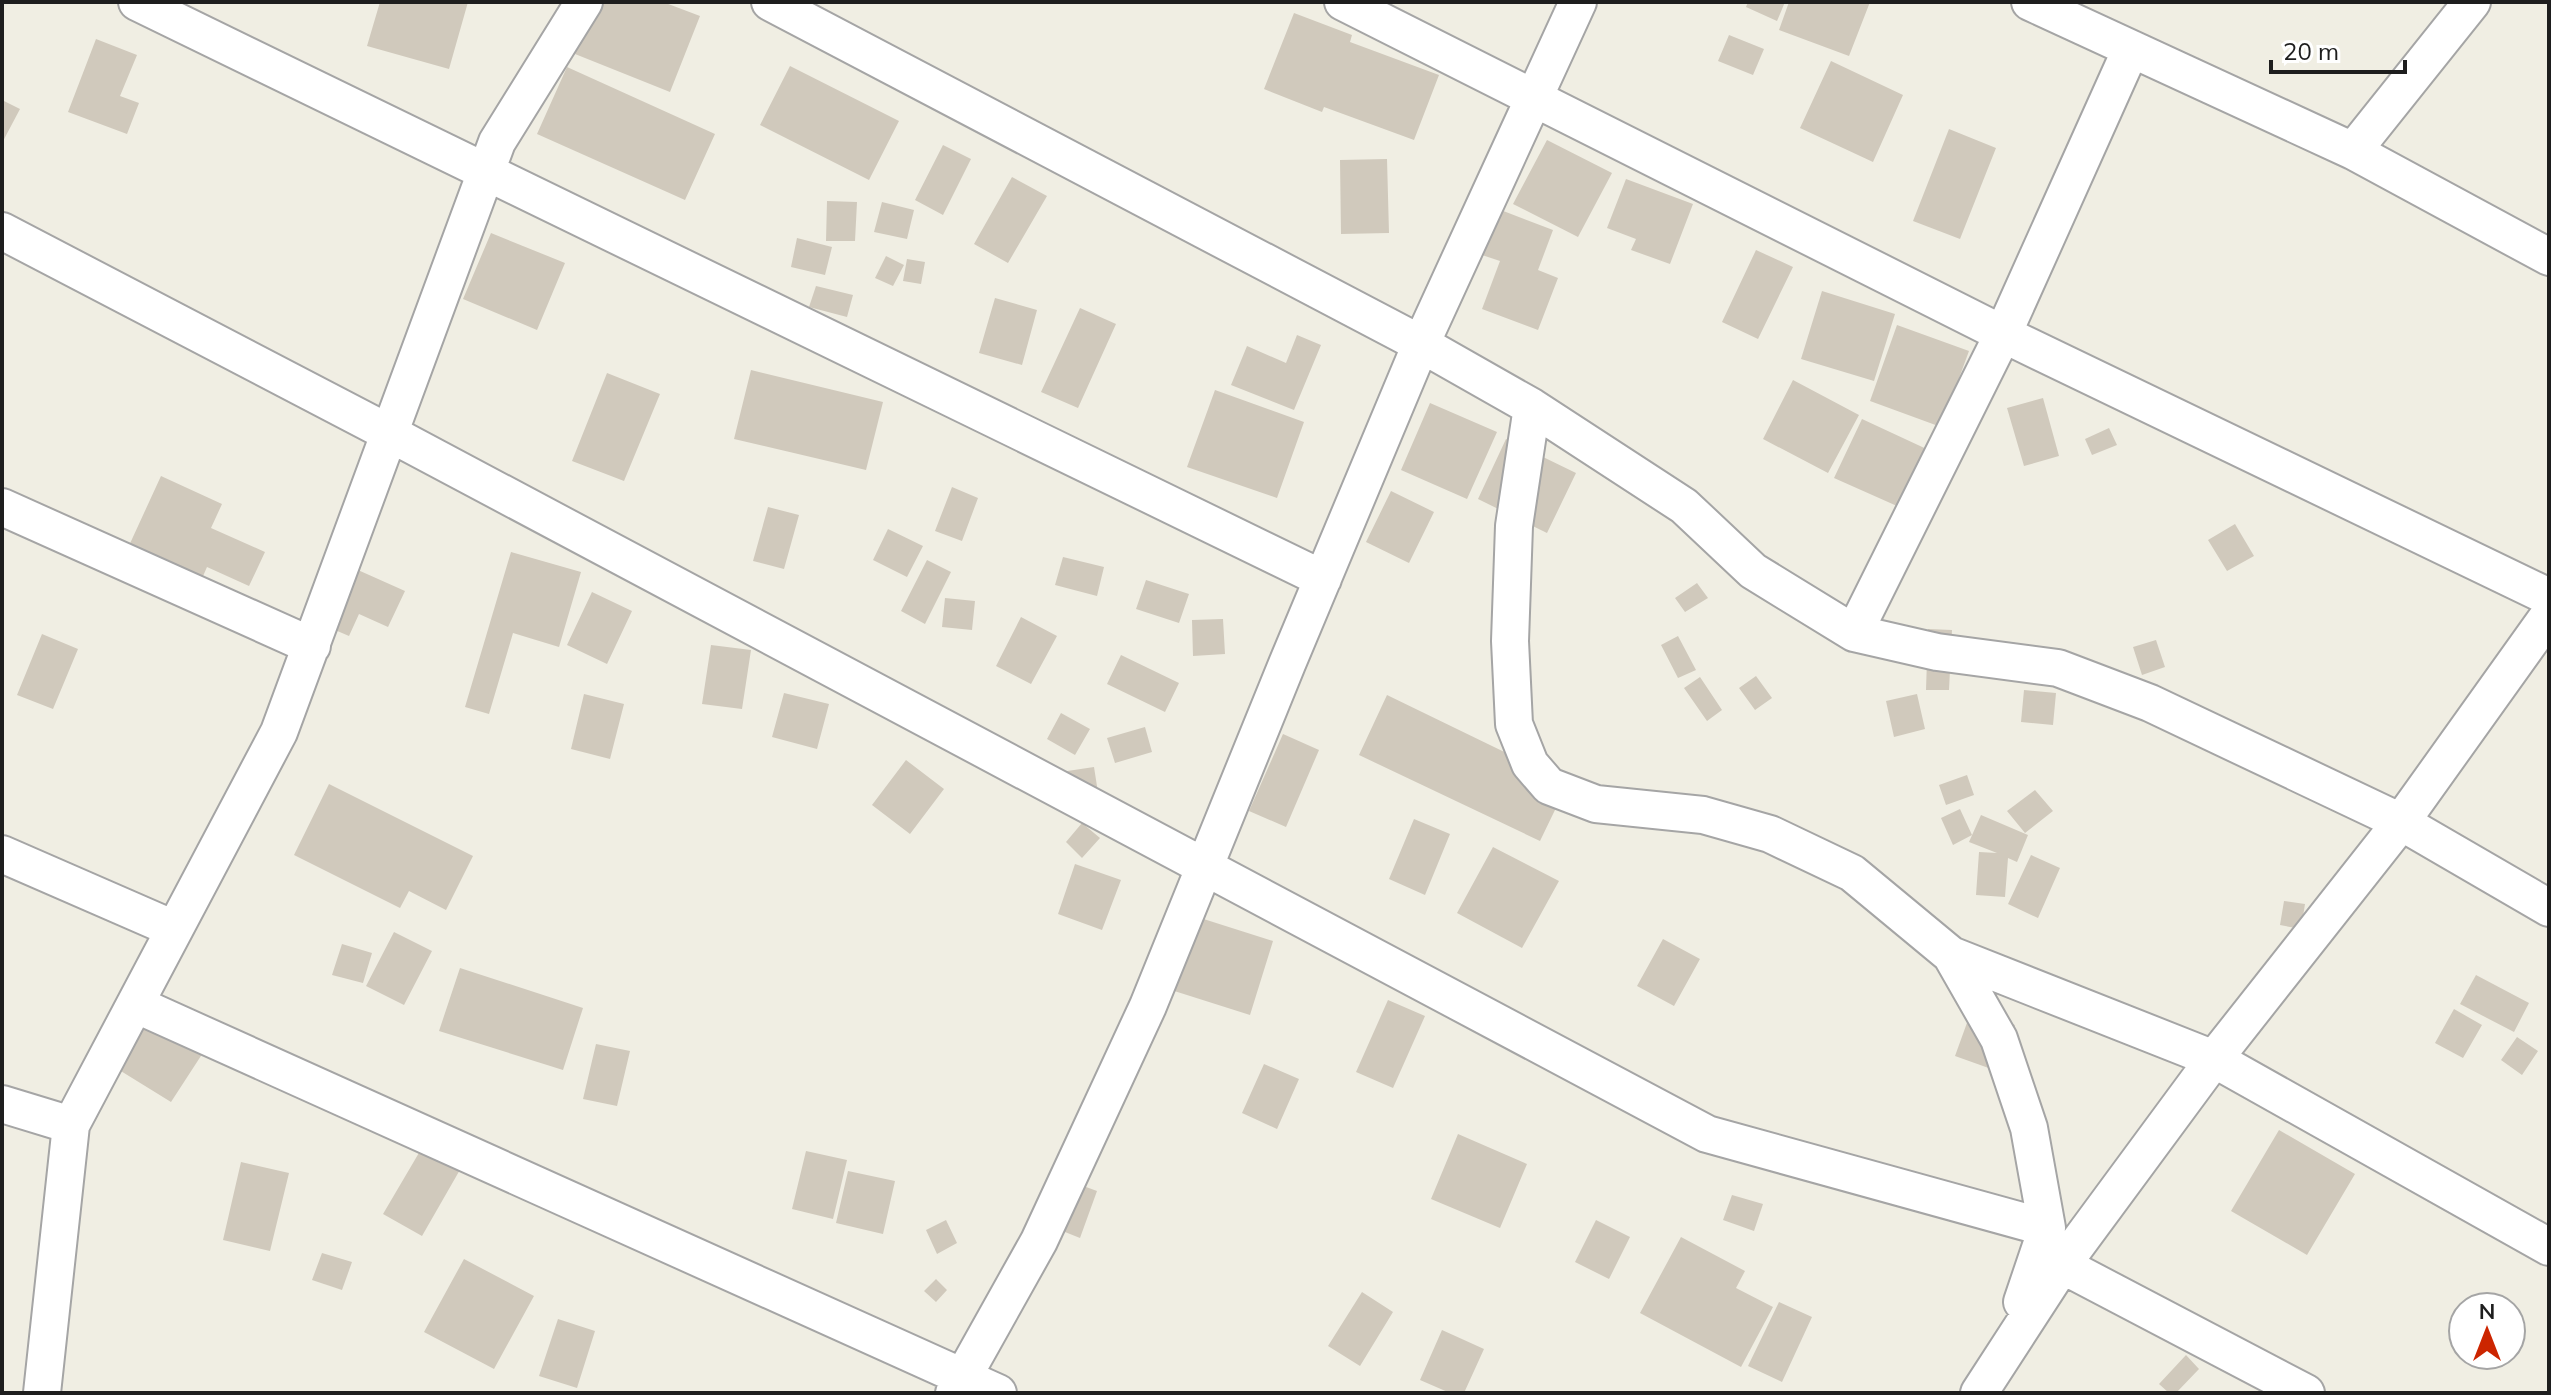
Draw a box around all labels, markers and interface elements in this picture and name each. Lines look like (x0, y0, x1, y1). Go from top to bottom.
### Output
scale bar (2271, 24, 2405, 74)
text: 20 m (2283, 36, 2339, 66)
north arrow (2447, 1291, 2527, 1371)
text: N (2479, 1297, 2495, 1325)

